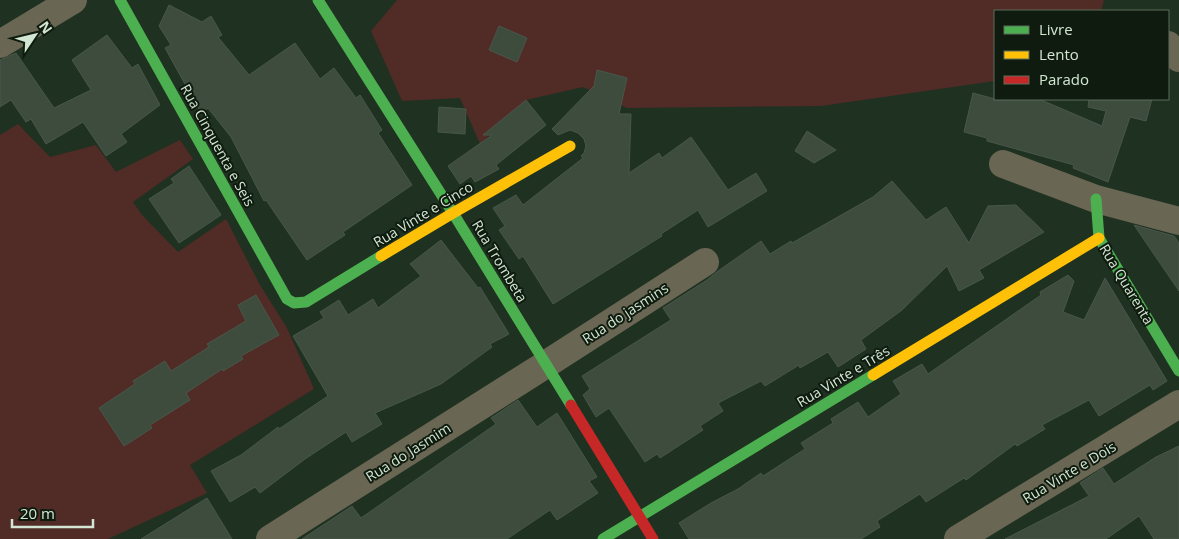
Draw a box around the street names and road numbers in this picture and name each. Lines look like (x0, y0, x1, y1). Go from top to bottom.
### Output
street label: Rua Cinquenta e Seis (177, 81, 260, 210)
street label: Rua Vinte e Cinco (370, 177, 476, 251)
street label: Rua Trombeta (468, 216, 532, 306)
street label: Rua Quarenta (1095, 240, 1159, 328)
street label: Rua do jasmins (578, 278, 672, 348)
street label: Rua Vinte e Três (793, 341, 893, 411)
street label: Rua do Jasmim (362, 418, 454, 486)
street label: Rua Vinte e Dois (1019, 436, 1120, 507)

